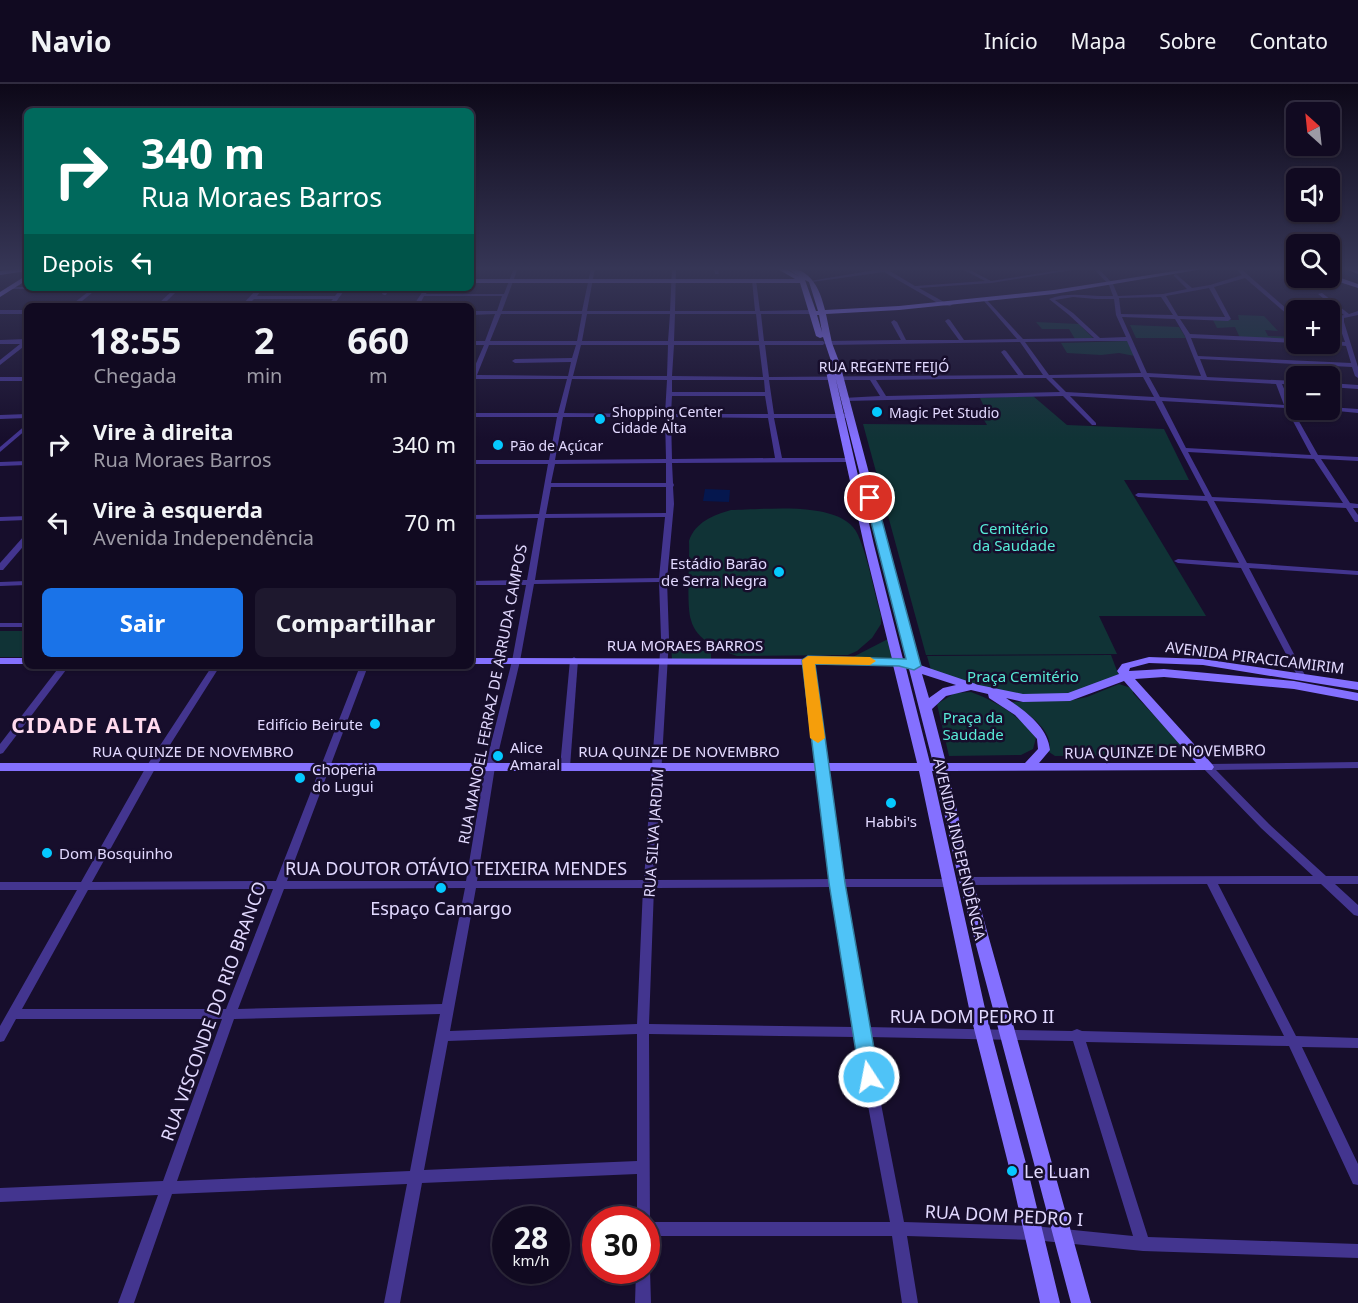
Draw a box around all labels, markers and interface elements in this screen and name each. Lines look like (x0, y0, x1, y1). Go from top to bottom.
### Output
text: Navio (30, 22, 111, 60)
text: Início (984, 27, 1038, 55)
text: Mapa (1071, 27, 1126, 55)
text: Sobre (1159, 27, 1216, 55)
text: Contato (1249, 27, 1328, 55)
north arrow (1286, 102, 1340, 156)
map controls (1286, 102, 1340, 420)
text: 340 m (141, 124, 265, 181)
icon: right (42, 132, 120, 210)
button: sound (1286, 168, 1340, 222)
text: Rua Moraes Barros (141, 178, 382, 215)
button: search (1286, 234, 1340, 288)
icon: left (126, 246, 159, 279)
text: Depois (42, 248, 114, 278)
button: + (1286, 300, 1340, 354)
text: 18:55 (89, 316, 181, 365)
text: 2 (254, 316, 275, 365)
text: 660 (347, 316, 409, 365)
street label: RUA REGENTE FEIJÓ (819, 357, 949, 376)
text: Chegada (93, 362, 177, 389)
text: min (246, 362, 282, 389)
text: m (369, 362, 388, 389)
button: − (1286, 366, 1340, 420)
place label: Shopping Center Cidade Alta (612, 402, 723, 437)
place label: Magic Pet Studio (889, 403, 999, 422)
marker: Magic Pet Studio (870, 405, 884, 419)
marker: Shopping Center Cidade Alta (593, 412, 607, 426)
text: Vire à direita (93, 416, 233, 446)
icon: right (42, 428, 75, 461)
text: 340 m (392, 429, 456, 459)
place label: Pão de Açúcar (510, 436, 603, 455)
marker: Pão de Açúcar (491, 438, 505, 452)
text: Rua Moraes Barros (93, 446, 272, 473)
pin (844, 472, 895, 523)
icon: arrive (853, 481, 886, 514)
text: Vire à esquerda (93, 494, 263, 524)
icon: left (42, 506, 75, 539)
text: 70 m (405, 507, 456, 537)
park label: Cemitério da Saudade (973, 518, 1055, 555)
text: Avenida Independência (93, 524, 314, 551)
street label: RUA MANOEL FERRAZ DE ARRUDA CAMPOS (453, 542, 531, 846)
place label: Estádio Barão de Serra Negra (661, 553, 767, 590)
marker: Estádio Barão de Serra Negra (772, 565, 786, 579)
button: Sair (42, 588, 243, 657)
button: Compartilhar (255, 588, 456, 657)
street label: RUA MORAES BARROS (607, 635, 763, 655)
street label: AVENIDA PIRACICAMIRIM (1164, 636, 1346, 678)
park label: Praça Cemitério (967, 666, 1079, 686)
park label: Praça da Saudade (942, 707, 1004, 744)
district label: CIDADE ALTA (11, 711, 163, 739)
place label: Edifício Beirute (257, 714, 363, 734)
marker: Edifício Beirute (368, 717, 382, 731)
place label: Alice Amaral (510, 737, 560, 774)
street label: RUA QUINZE DE NOVEMBRO (1064, 739, 1266, 763)
street label: RUA QUINZE DE NOVEMBRO (92, 741, 294, 761)
street label: RUA QUINZE DE NOVEMBRO (578, 741, 780, 761)
marker: Alice Amaral (491, 749, 505, 763)
street label: AVENIDA INDEPENDÊNCIA (929, 756, 991, 942)
place label: Choperia do Lugui (312, 759, 376, 796)
street label: RUA SILVA JARDIM (639, 768, 667, 898)
marker: Choperia do Lugui (293, 771, 307, 785)
marker: Habbi's (884, 796, 898, 810)
place label: Habbi's (865, 811, 917, 831)
place label: Dom Bosquinho (59, 843, 173, 863)
marker: Dom Bosquinho (40, 846, 54, 860)
street label: RUA DOUTOR OTÁVIO TEIXEIRA MENDES (285, 856, 627, 880)
street label: RUA VISCONDE DO RIO BRANCO (155, 878, 271, 1144)
marker: Espaço Camargo (434, 881, 448, 895)
place label: Espaço Camargo (370, 896, 512, 920)
street label: RUA DOM PEDRO II (890, 1004, 1054, 1028)
position arrow (837, 1045, 901, 1109)
place label: Le Luan (1024, 1159, 1090, 1183)
marker: Le Luan (1005, 1164, 1019, 1178)
street label: RUA DOM PEDRO I (924, 1199, 1084, 1231)
speed limit sign: 30 (582, 1206, 660, 1284)
text: 28 (514, 1217, 548, 1258)
text: km/h (513, 1250, 549, 1270)

